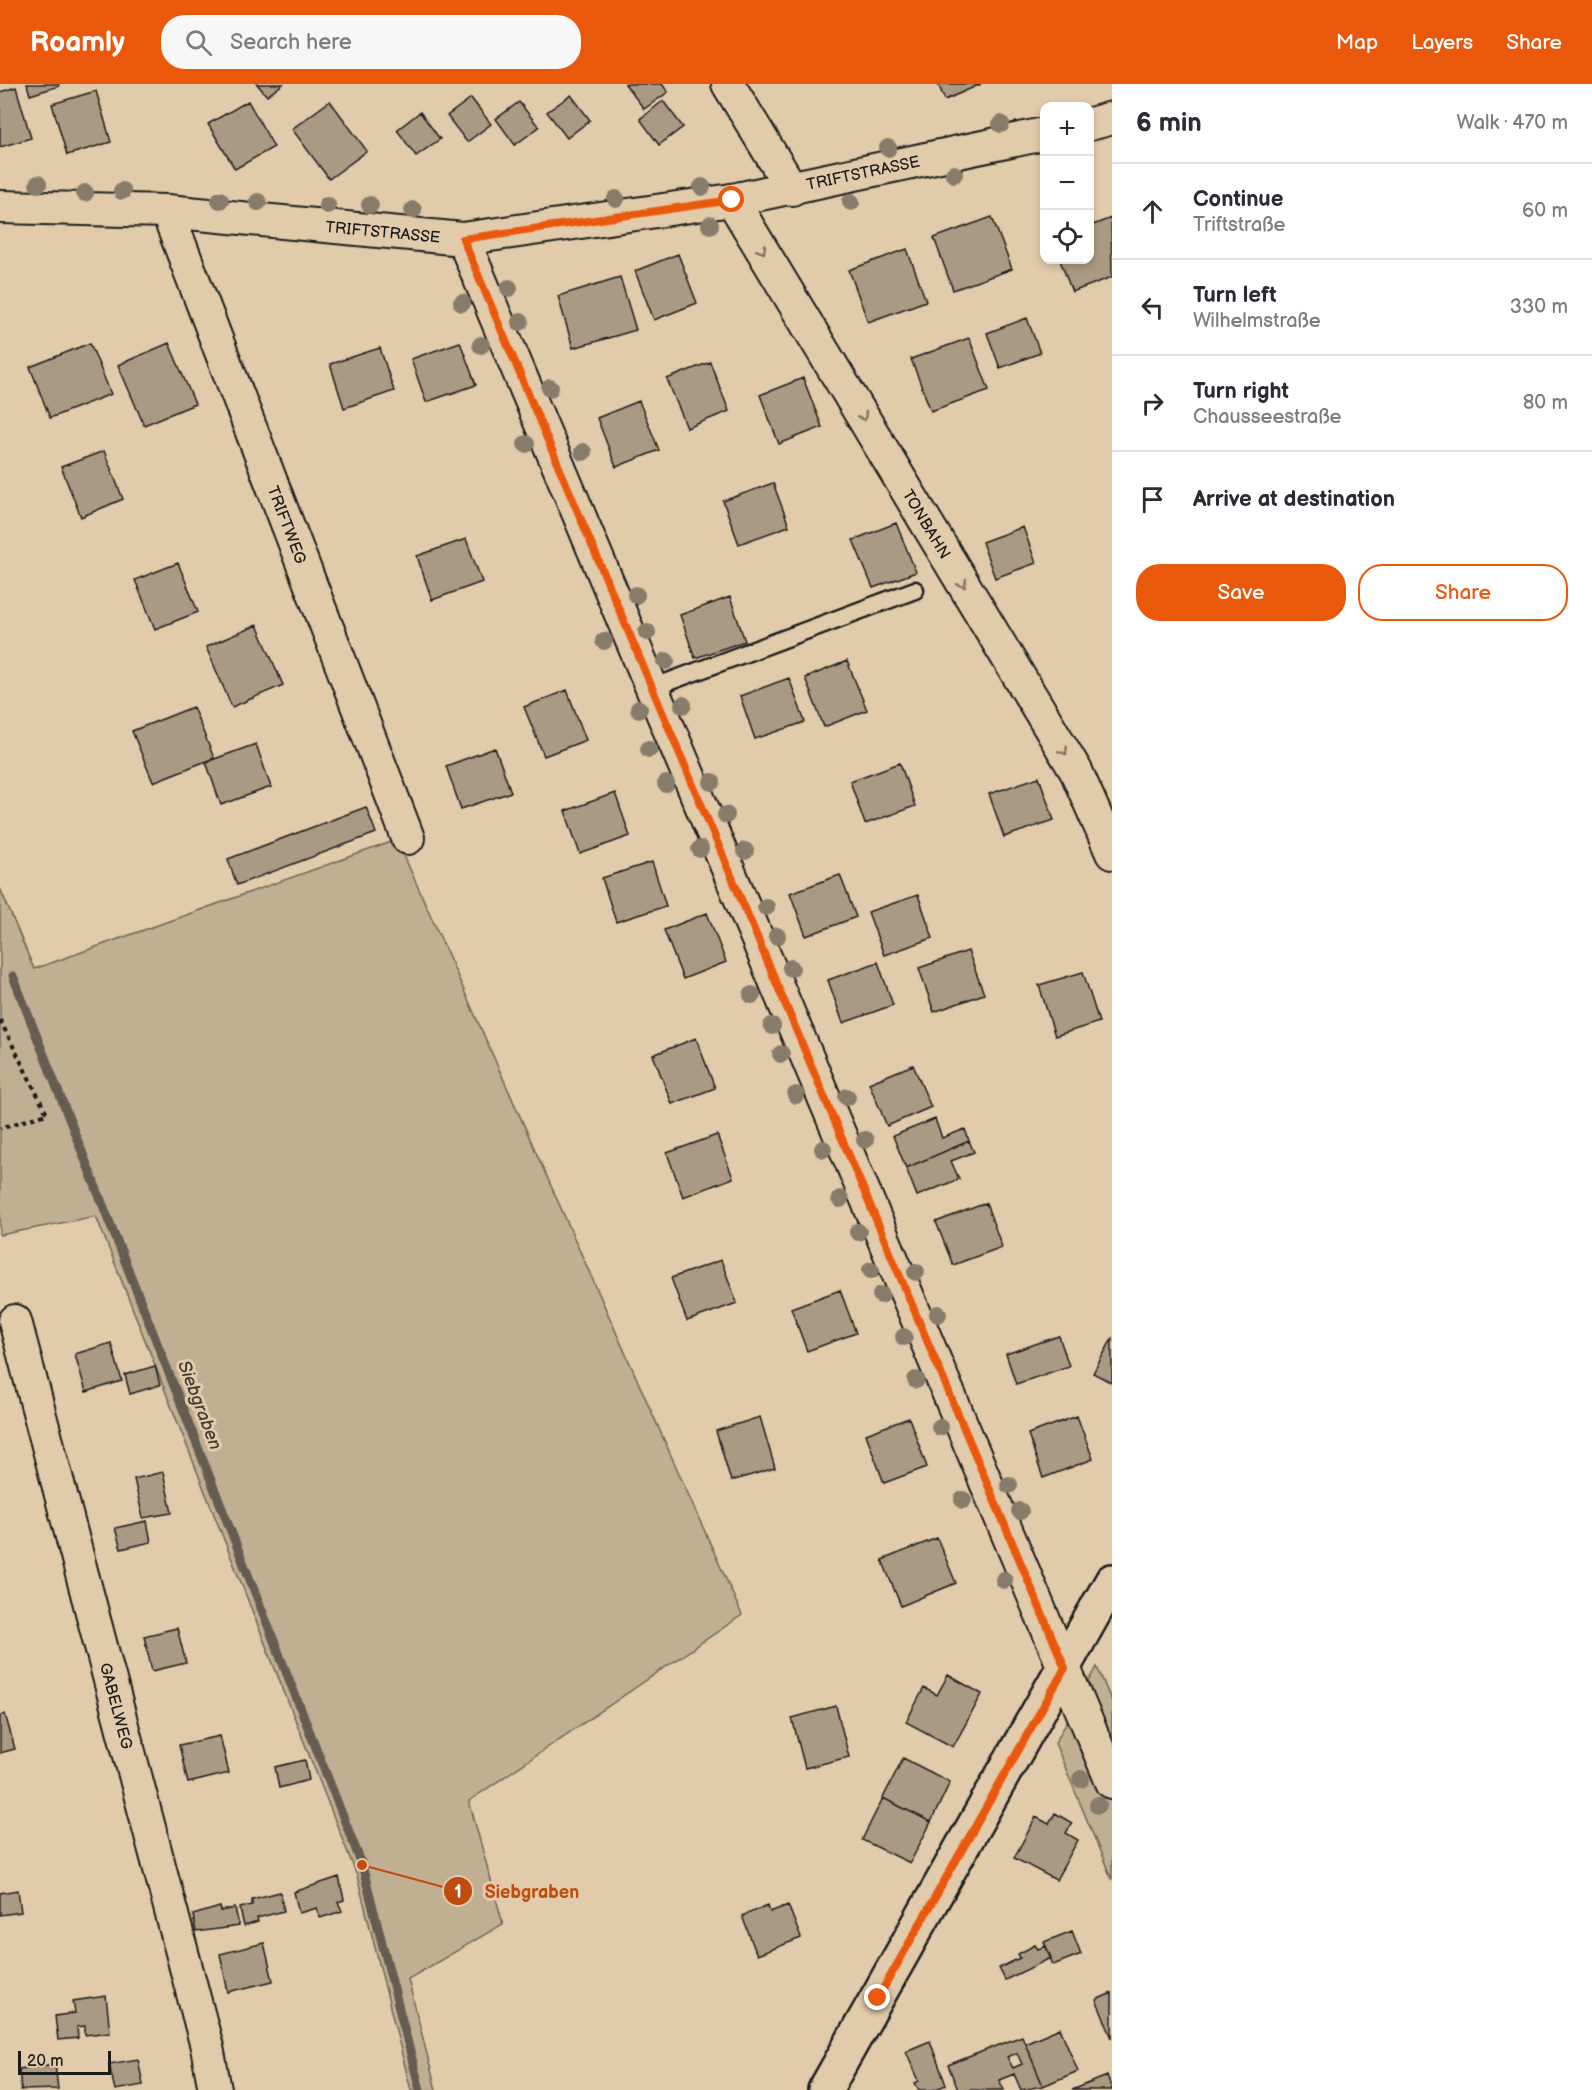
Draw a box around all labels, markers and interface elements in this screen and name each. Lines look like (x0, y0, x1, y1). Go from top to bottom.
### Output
search box (161, 15, 581, 69)
text: Roamly (30, 26, 125, 59)
icon: search (182, 26, 215, 59)
text: Search here (230, 29, 352, 56)
text: Map (1336, 30, 1378, 55)
text: Layers (1411, 30, 1473, 55)
text: Share (1506, 30, 1562, 55)
map controls (1040, 102, 1094, 264)
button: + (1040, 102, 1094, 156)
text: 6 min (1136, 108, 1202, 139)
text: Walk · 470 m (1457, 111, 1568, 135)
street label: TRIFTSTRASSE (805, 153, 922, 195)
button: − (1040, 156, 1094, 210)
route start (718, 186, 744, 212)
text: Continue (1193, 186, 1283, 213)
icon: ahead (1136, 195, 1169, 228)
text: 60 m (1522, 199, 1568, 223)
button: locate (1040, 210, 1094, 264)
text: Triftstraße (1193, 213, 1285, 237)
street label: TRIFTSTRASSE (325, 218, 441, 248)
one-way arrow (755, 244, 766, 254)
text: Turn left (1193, 282, 1277, 309)
icon: left (1136, 291, 1169, 324)
text: 330 m (1510, 295, 1568, 319)
text: Wilhelmstraße (1193, 309, 1321, 333)
text: Turn right (1193, 378, 1289, 405)
icon: right (1136, 387, 1169, 420)
text: 80 m (1523, 391, 1568, 415)
text: Chausseestraße (1193, 405, 1341, 429)
one-way arrow (855, 411, 867, 421)
street label: TRIFTWEG (263, 483, 310, 567)
icon: arrive (1136, 483, 1169, 516)
text: Arrive at destination (1193, 486, 1395, 513)
street label: TONBAHN (898, 487, 954, 563)
button: Save (1136, 564, 1346, 621)
button: Share (1358, 564, 1568, 621)
one-way arrow (956, 578, 968, 588)
one-way arrow (1057, 745, 1068, 755)
water label: Siebgraben (173, 1358, 226, 1453)
street label: GABELWEG (95, 1661, 136, 1751)
callout: Siebgraben (443, 1873, 592, 1909)
text: 1 (454, 1882, 462, 1903)
text: Siebgraben (485, 1882, 579, 1903)
route end (864, 1984, 890, 2010)
scale bar (18, 2048, 111, 2076)
text: 20 m (27, 2052, 63, 2071)

